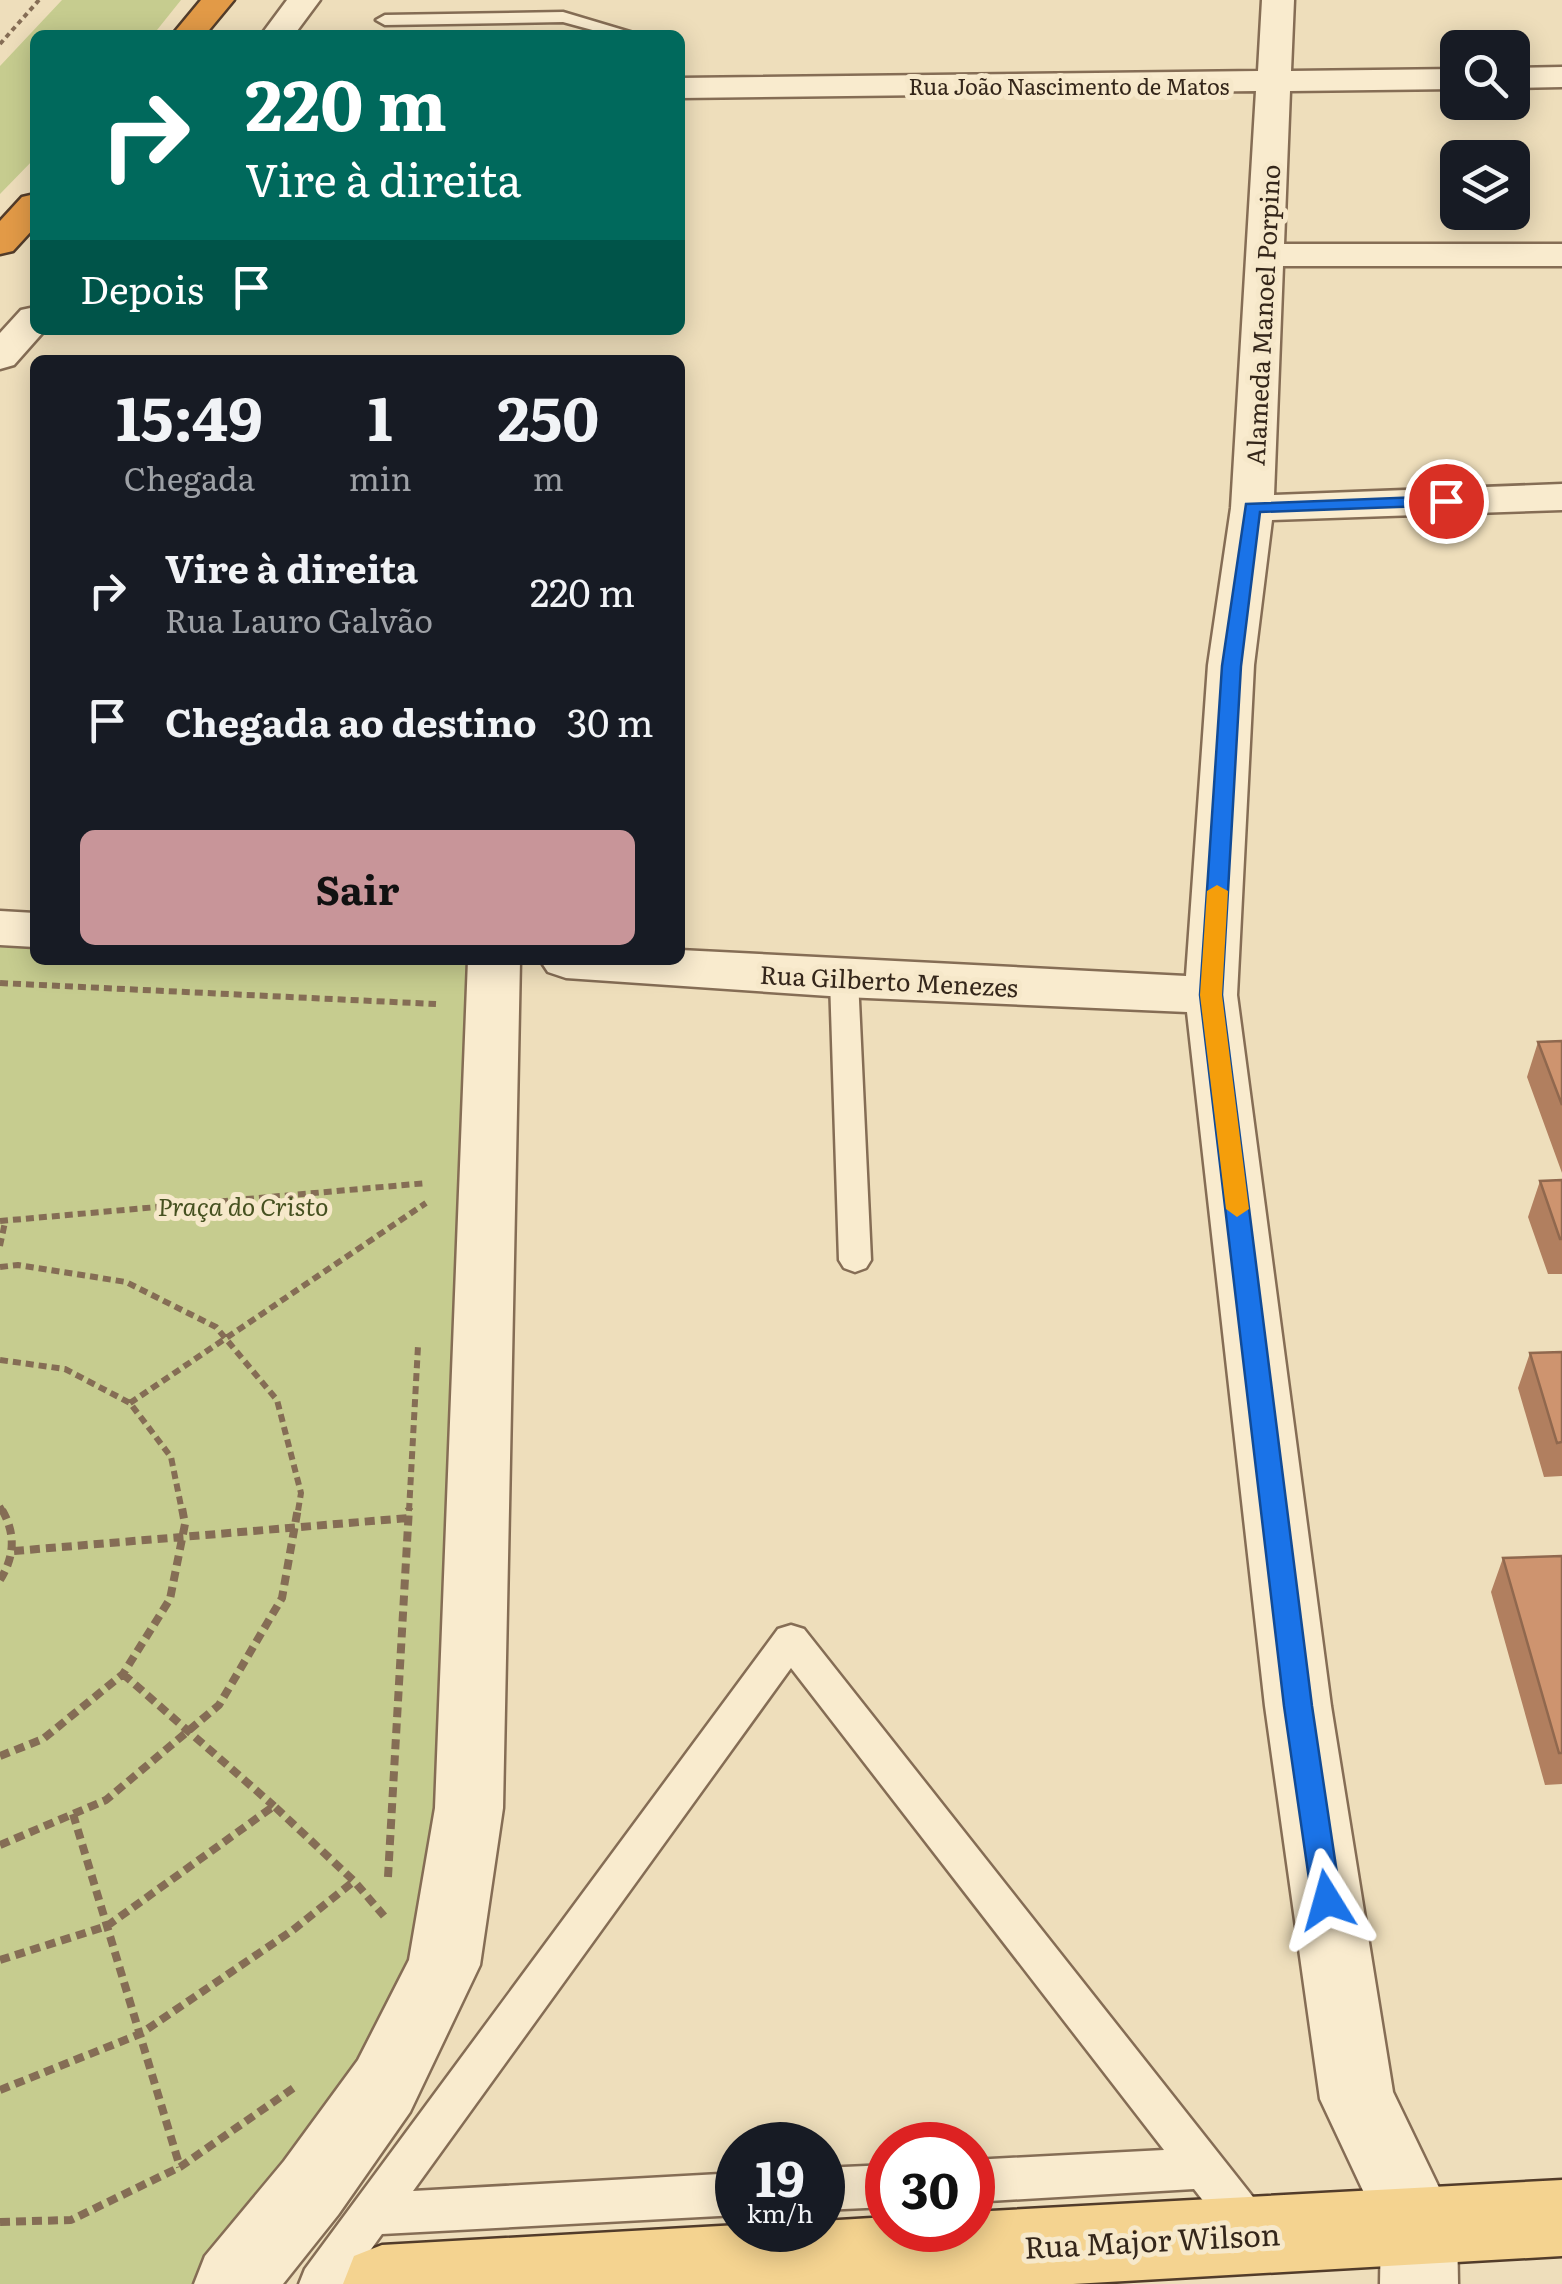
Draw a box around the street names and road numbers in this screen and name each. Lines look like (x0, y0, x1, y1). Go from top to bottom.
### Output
street label: Rua João Nascimento de Matos (908, 69, 1230, 102)
street label: Alameda Manoel Porpino (1236, 163, 1288, 467)
street label: Rua Gilberto Menezes (759, 955, 1019, 1005)
street label: Rua Major Wilson (1023, 2210, 1281, 2268)

